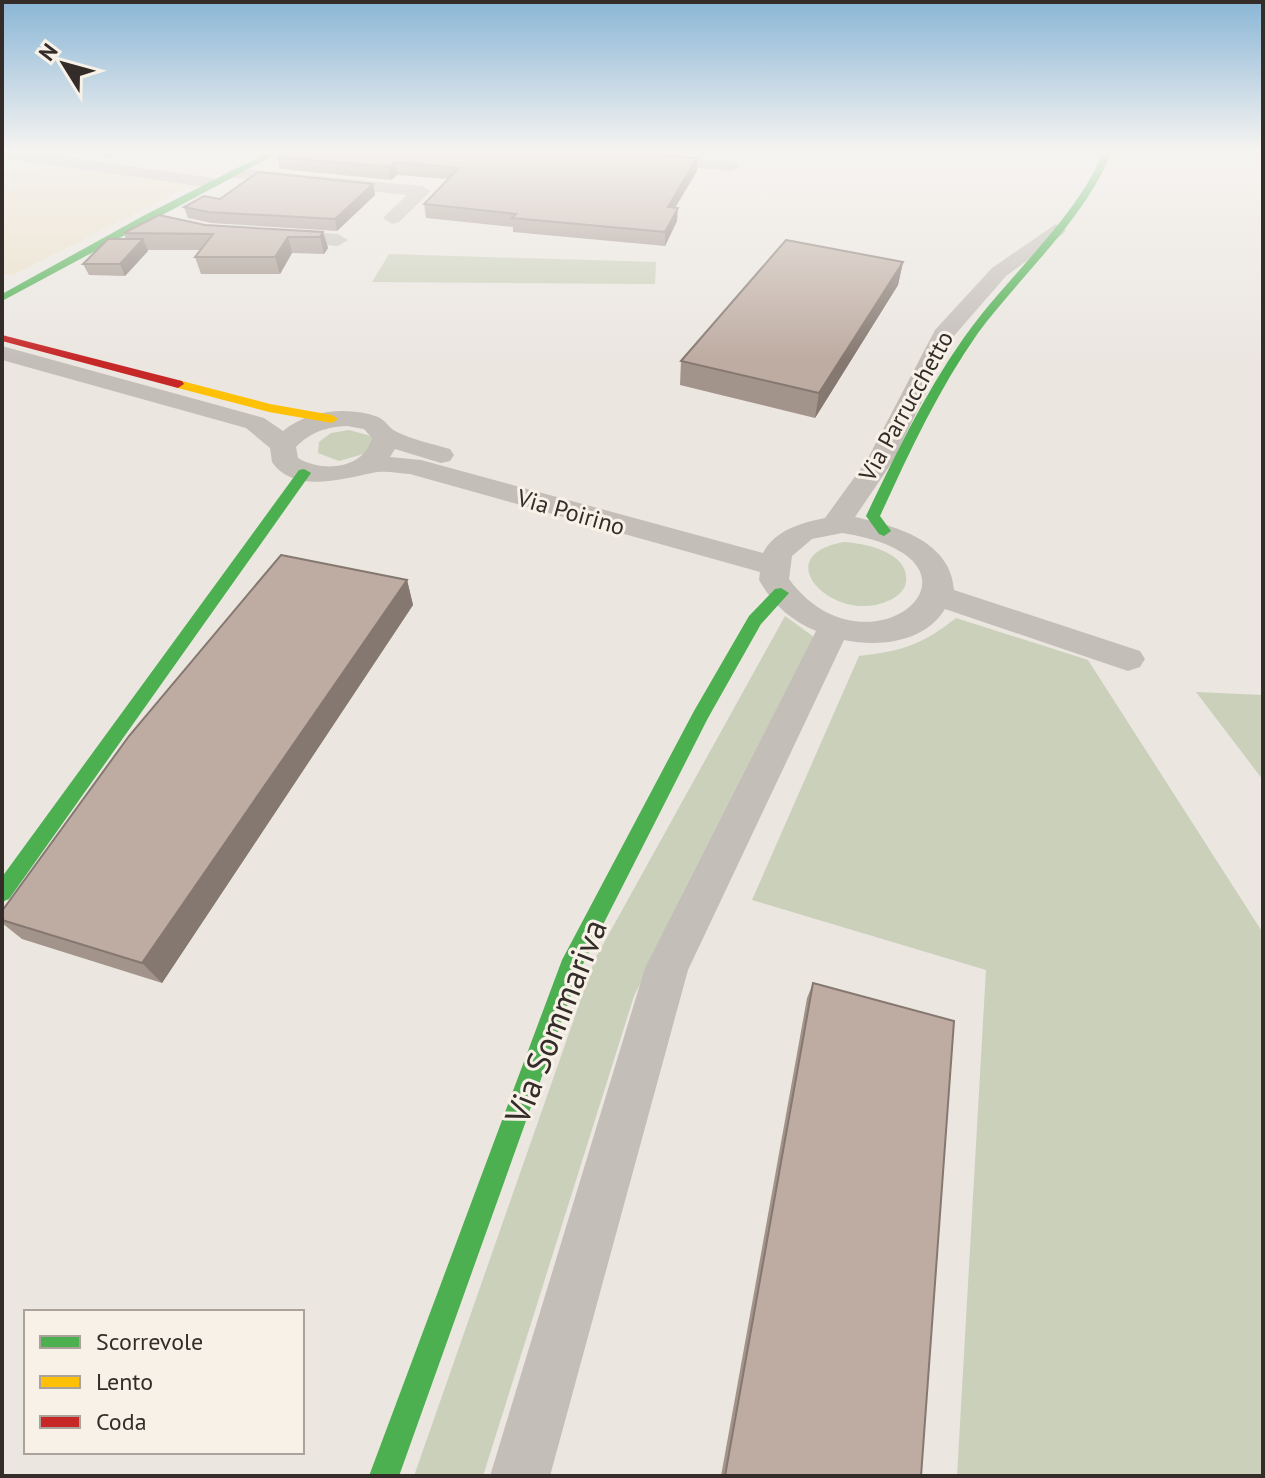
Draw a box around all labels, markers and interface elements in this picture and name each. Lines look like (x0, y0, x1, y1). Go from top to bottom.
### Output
north arrow (24, 24, 104, 104)
text: N (32, 38, 64, 66)
street label: Via Parrucchetto (851, 325, 960, 488)
street label: Via Poirino (513, 482, 629, 542)
street label: Via Sommariva (494, 912, 616, 1131)
legend (24, 1310, 304, 1454)
text: Scorrevole (96, 1326, 203, 1357)
text: Lento (96, 1366, 153, 1397)
text: Coda (96, 1406, 147, 1437)

